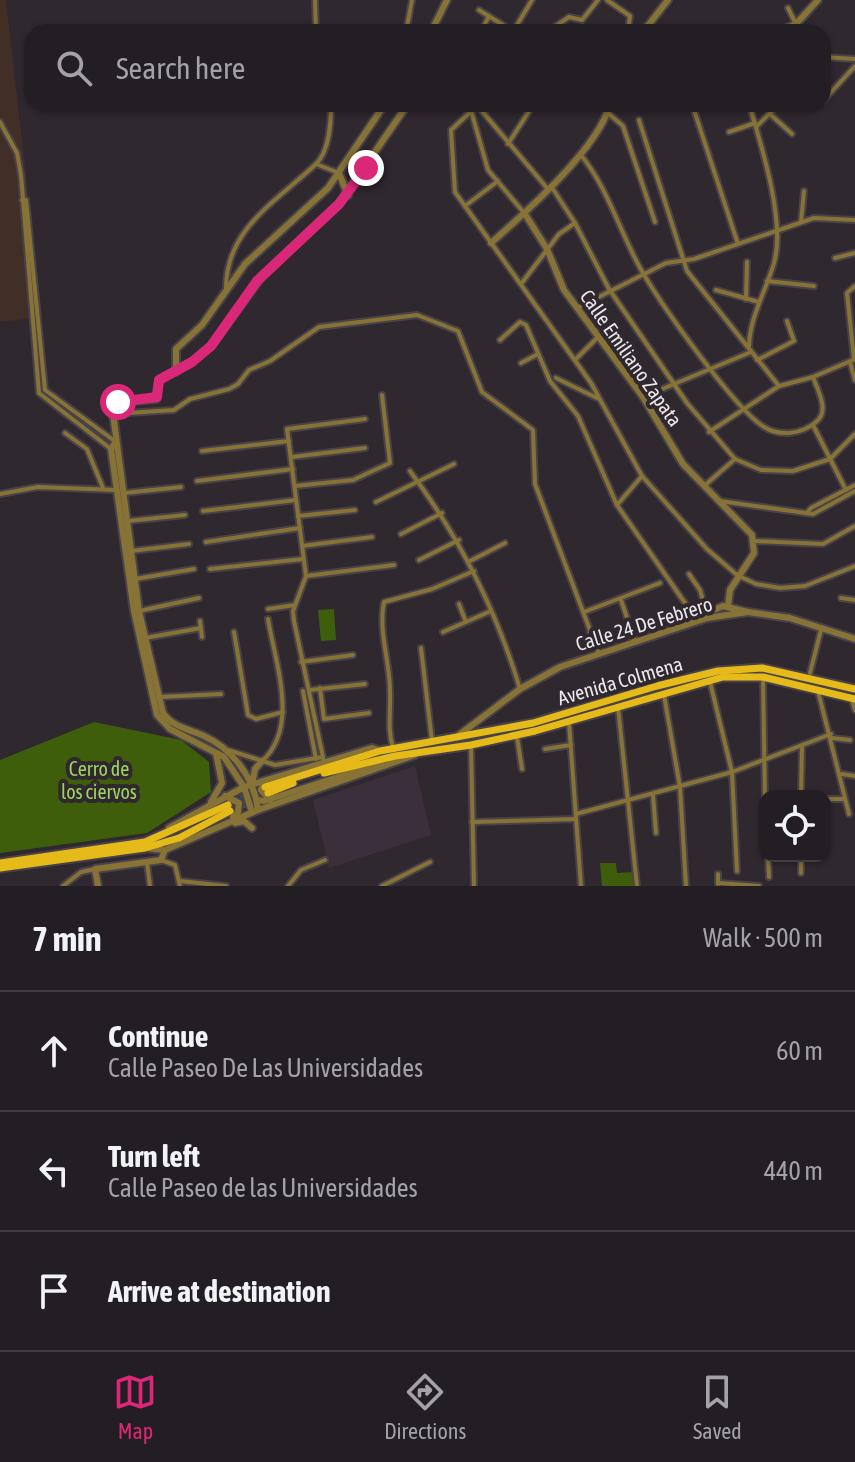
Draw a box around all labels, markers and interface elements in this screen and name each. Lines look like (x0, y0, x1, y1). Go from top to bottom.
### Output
search box (24, 24, 831, 112)
icon: search (52, 46, 96, 90)
text: Search here (116, 51, 245, 85)
route end (348, 150, 384, 186)
street label: Calle Emiliano Zapata (576, 285, 687, 430)
route start (100, 384, 136, 420)
street label: Calle 24 De Febrero (573, 592, 715, 655)
street label: Avenida Colmena (555, 652, 685, 709)
park label: Cerro de los ciervos (61, 757, 137, 803)
map controls (759, 790, 831, 862)
button: locate (759, 790, 831, 862)
text: 7 min (32, 919, 101, 958)
text: Walk · 500 m (703, 923, 823, 953)
text: Continue (108, 1019, 208, 1053)
icon: ahead (32, 1029, 76, 1073)
text: 60 m (776, 1036, 823, 1066)
text: Calle Paseo De Las Universidades (108, 1053, 423, 1083)
text: Turn left (108, 1139, 200, 1173)
icon: left (32, 1149, 76, 1193)
text: 440 m (764, 1156, 823, 1186)
text: Calle Paseo de las Universidades (108, 1173, 418, 1203)
icon: arrive (32, 1269, 76, 1313)
text: Arrive at destination (108, 1274, 330, 1308)
tab: Map (113, 1370, 157, 1444)
tab: Directions (384, 1370, 466, 1444)
tab: Saved (693, 1370, 742, 1444)

